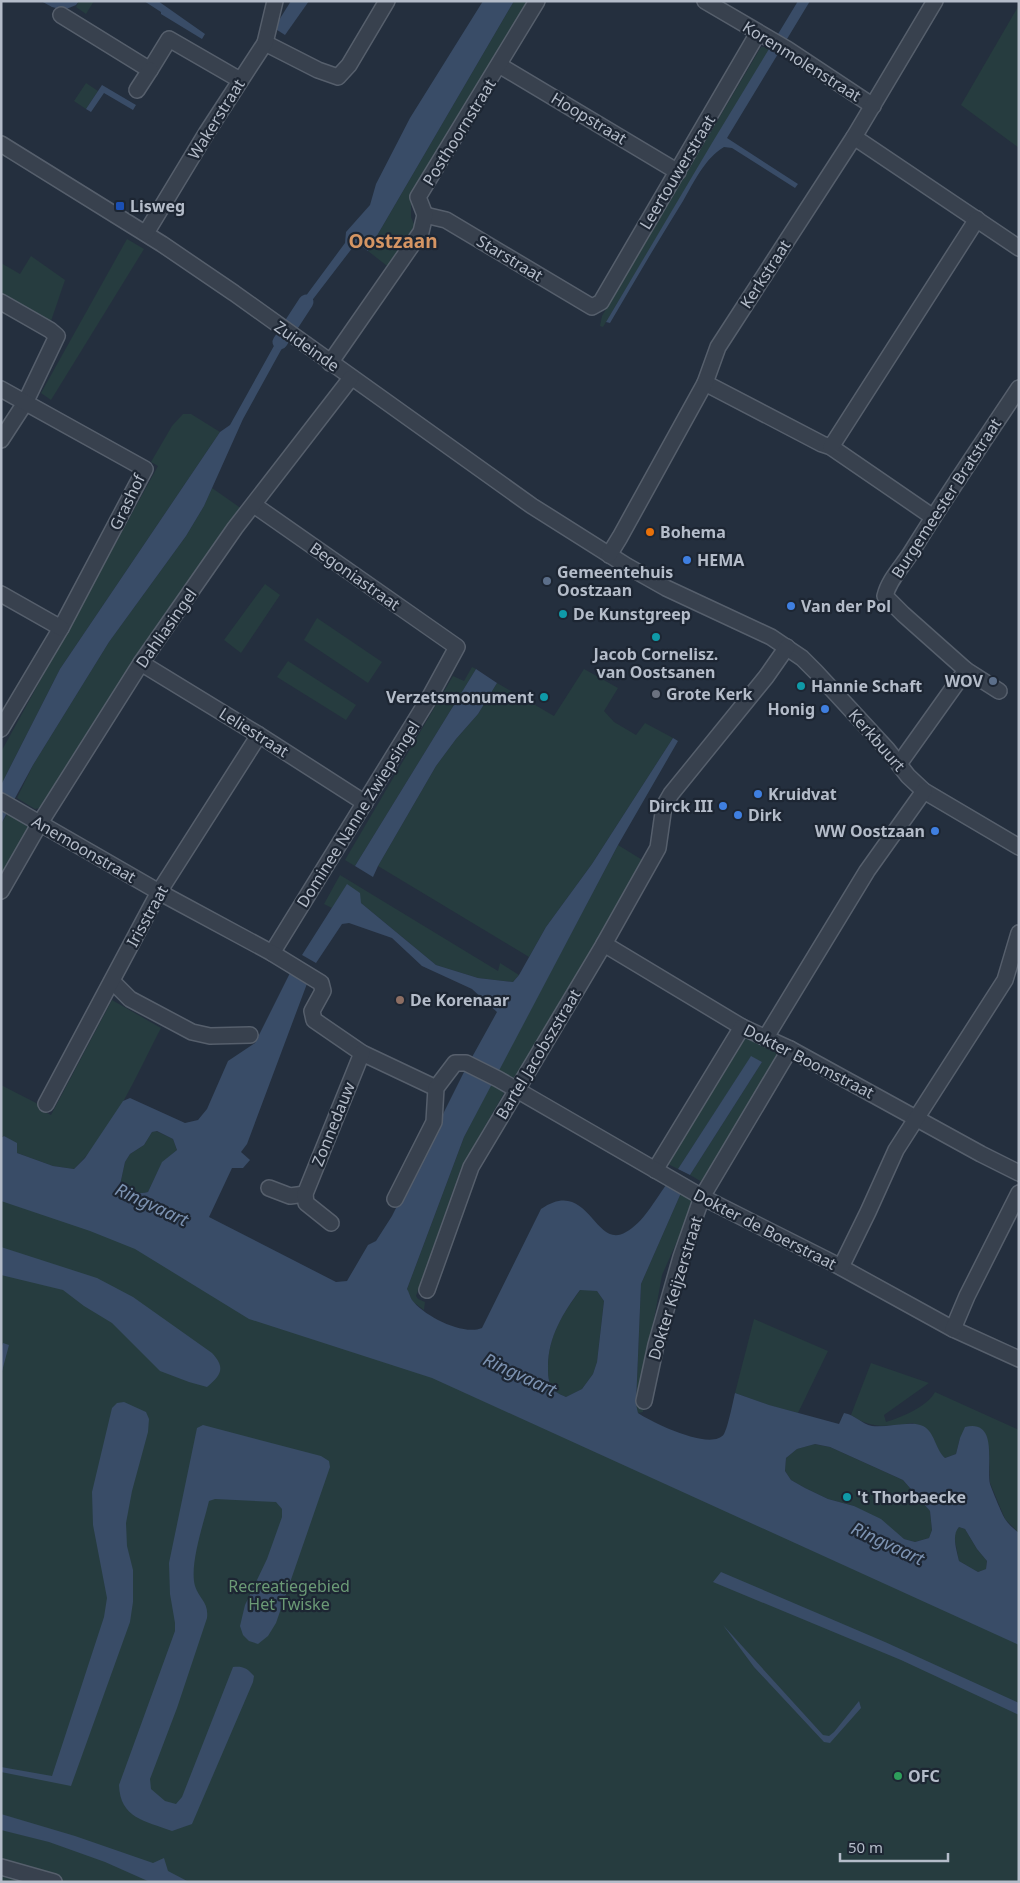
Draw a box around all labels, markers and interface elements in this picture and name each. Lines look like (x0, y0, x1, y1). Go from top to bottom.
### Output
street label: Korenmolenstraat (739, 16, 866, 106)
street label: Wakerstraat (183, 74, 250, 163)
street label: Posthoornstraat (417, 74, 501, 190)
street label: Hoopstraat (547, 87, 631, 149)
street label: Leertouwerstraat (634, 110, 720, 233)
place label: Lisweg (130, 195, 185, 217)
marker: Lisweg (114, 200, 126, 212)
district label: Oostzaan (348, 228, 438, 254)
street label: Starstraat (473, 230, 547, 286)
street label: Kerkstraat (735, 235, 795, 313)
street label: Zuideinde (270, 316, 344, 376)
street label: Burgemeester Bratstraat (886, 414, 1006, 582)
street label: Grashof (104, 469, 151, 534)
place label: Bohema (660, 521, 726, 543)
marker: Bohema (644, 526, 656, 538)
street label: Begoniastraat (306, 537, 405, 615)
place label: HEMA (697, 549, 745, 571)
marker: HEMA (681, 554, 693, 566)
place label: Gemeentehuis Oostzaan (557, 561, 673, 601)
marker: Gemeentehuis Oostzaan (541, 575, 553, 587)
street label: Dahliasingel (130, 584, 202, 672)
place label: Van der Pol (801, 595, 891, 617)
marker: Van der Pol (785, 600, 797, 612)
place label: De Kunstgreep (573, 603, 691, 625)
marker: De Kunstgreep (557, 608, 569, 620)
marker: Jacob Cornelisz. van Oostsanen (650, 631, 662, 643)
place label: Jacob Cornelisz. van Oostsanen (592, 643, 718, 683)
place label: WOV (945, 670, 984, 692)
place label: Hannie Schaft (811, 675, 922, 697)
marker: WOV (987, 675, 999, 687)
marker: Hannie Schaft (795, 680, 807, 692)
place label: Grote Kerk (666, 683, 752, 705)
place label: Verzetsmonument (386, 686, 534, 708)
marker: Grote Kerk (650, 688, 662, 700)
marker: Verzetsmonument (538, 691, 550, 703)
place label: Honig (767, 698, 815, 720)
street label: Leliestraat (215, 702, 293, 762)
marker: Honig (819, 703, 831, 715)
street label: Kerkbuurt (844, 704, 910, 776)
street label: Dominee Nanne Zwiepsingel (291, 717, 425, 911)
place label: Kruidvat (768, 783, 837, 805)
marker: Kruidvat (752, 788, 764, 800)
place label: Dirck III (649, 795, 713, 817)
marker: Dirck III (717, 800, 729, 812)
place label: Dirk (748, 804, 782, 826)
marker: Dirk (732, 809, 744, 821)
street label: Anemoonstraat (28, 810, 140, 888)
place label: WW Oostzaan (815, 820, 925, 842)
marker: WW Oostzaan (929, 825, 941, 837)
street label: Irisstraat (121, 881, 173, 951)
street label: Bartel Jacobszstraat (490, 985, 586, 1123)
place label: De Korenaar (410, 989, 509, 1011)
marker: De Korenaar (394, 994, 406, 1006)
street label: Dokter Boomstraat (740, 1019, 878, 1104)
street label: Zonnedauw (306, 1078, 360, 1169)
water label: Ringvaart (112, 1177, 193, 1232)
street label: Dokter de Boerstraat (690, 1183, 840, 1275)
street label: Dokter Keijzerstraat (643, 1213, 707, 1363)
water label: Ringvaart (480, 1347, 561, 1402)
place label: 't Thorbaecke (857, 1486, 966, 1508)
marker: 't Thorbaecke (841, 1491, 853, 1503)
water label: Ringvaart (848, 1516, 929, 1571)
park label: Recreatiegebied Het Twiske (228, 1575, 350, 1615)
place label: OFC (908, 1765, 940, 1787)
marker: OFC (892, 1770, 904, 1782)
scale bar (840, 1830, 948, 1862)
text: 50 m (848, 1837, 883, 1857)

